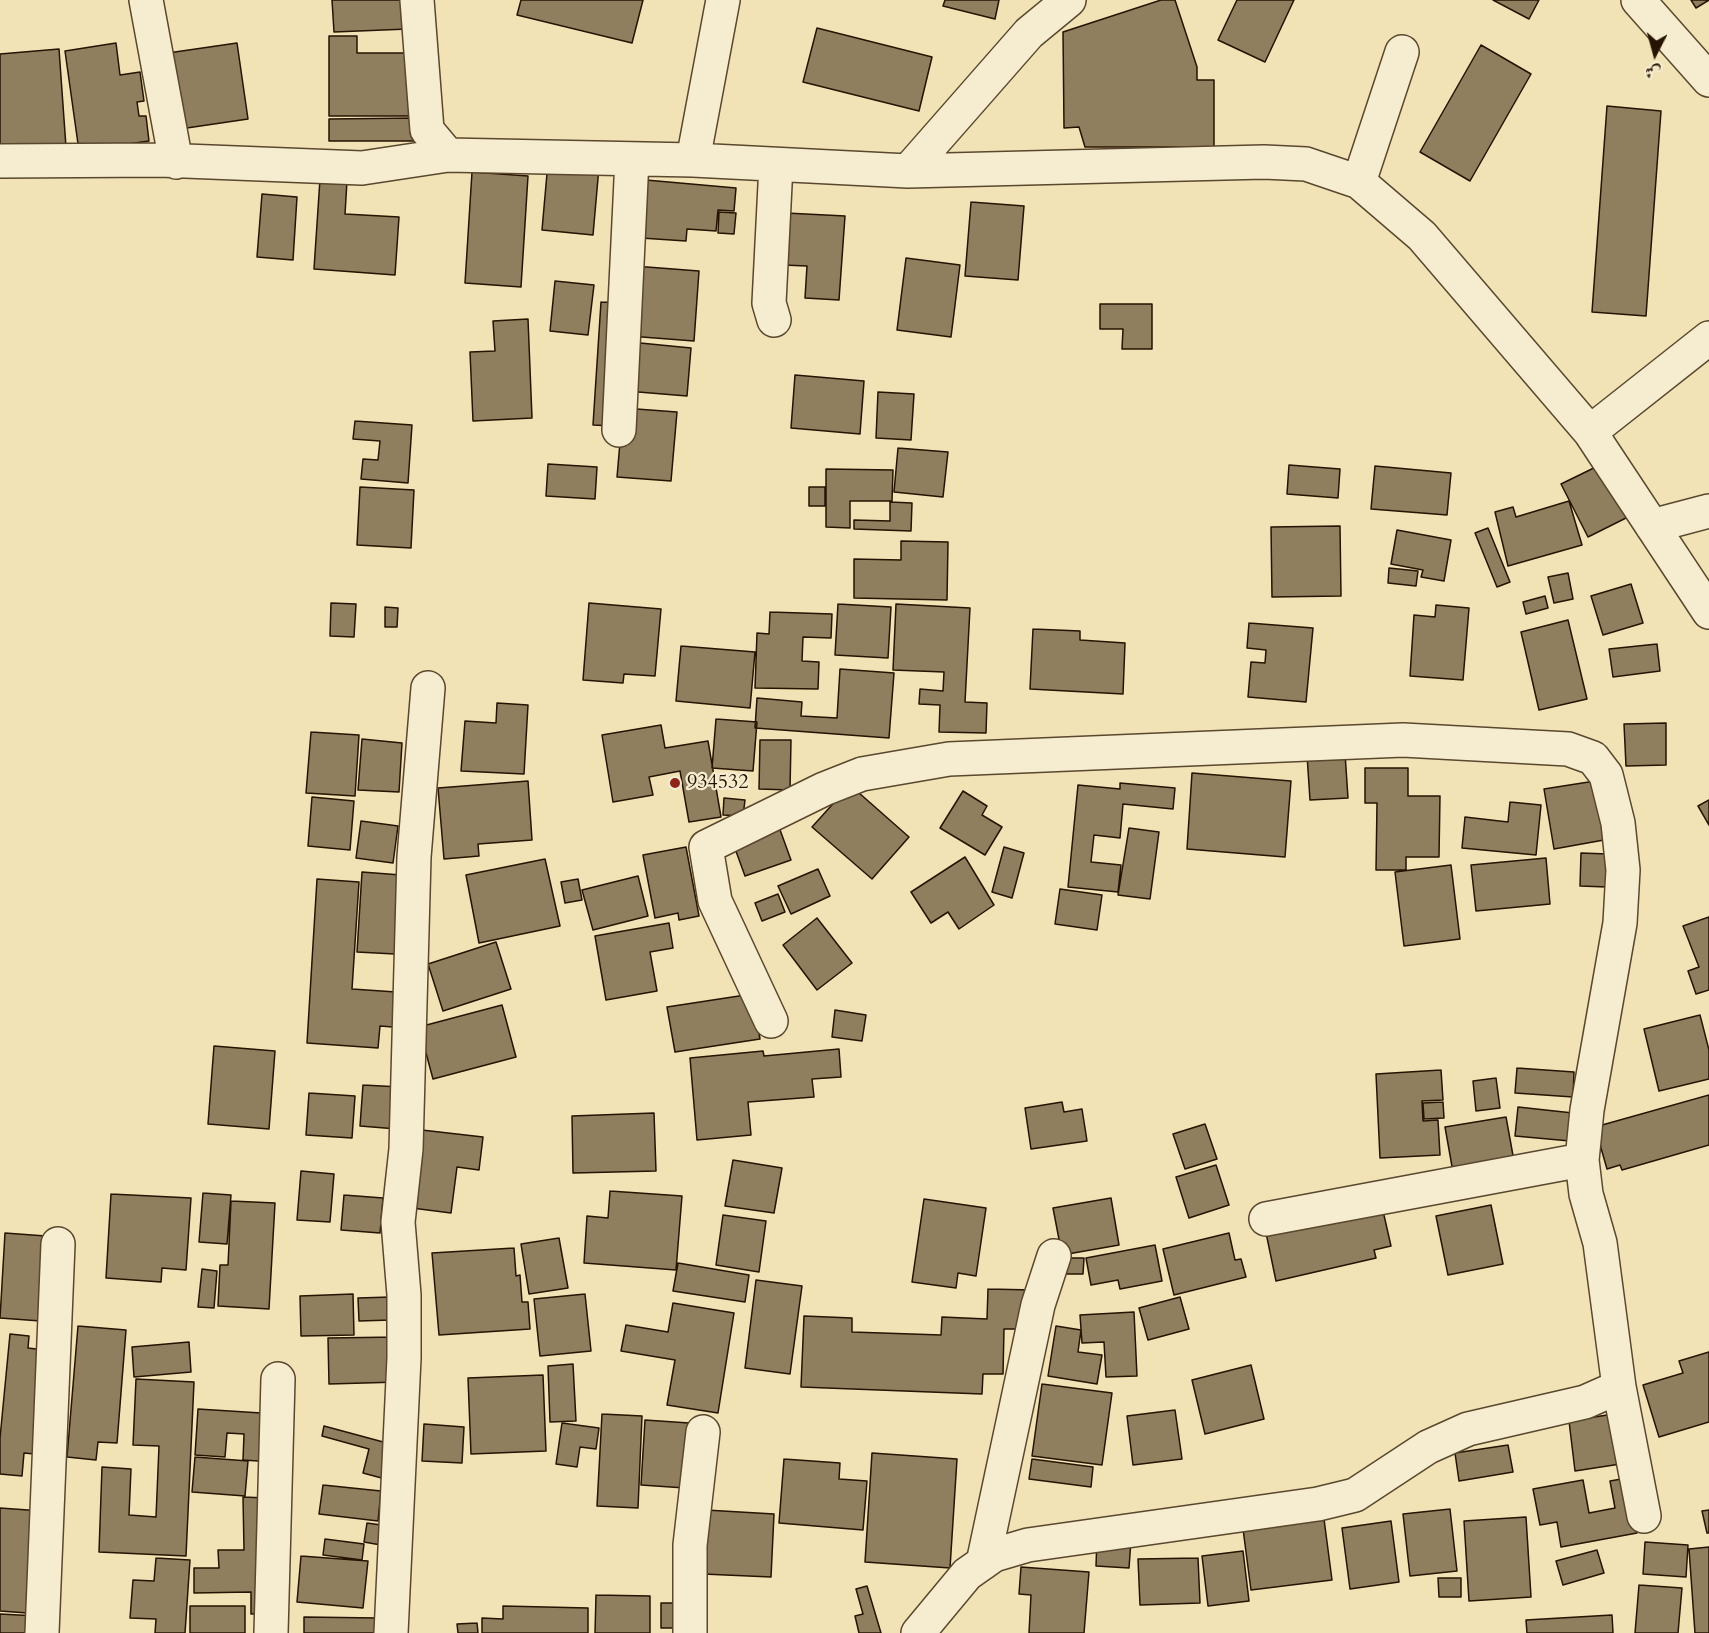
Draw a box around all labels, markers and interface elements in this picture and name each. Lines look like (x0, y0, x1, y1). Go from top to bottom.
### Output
north arrow (1625, 24, 1685, 84)
text: ش (1644, 60, 1662, 84)
place label: 934532 (687, 771, 748, 795)
marker: 934532 (668, 776, 682, 790)

